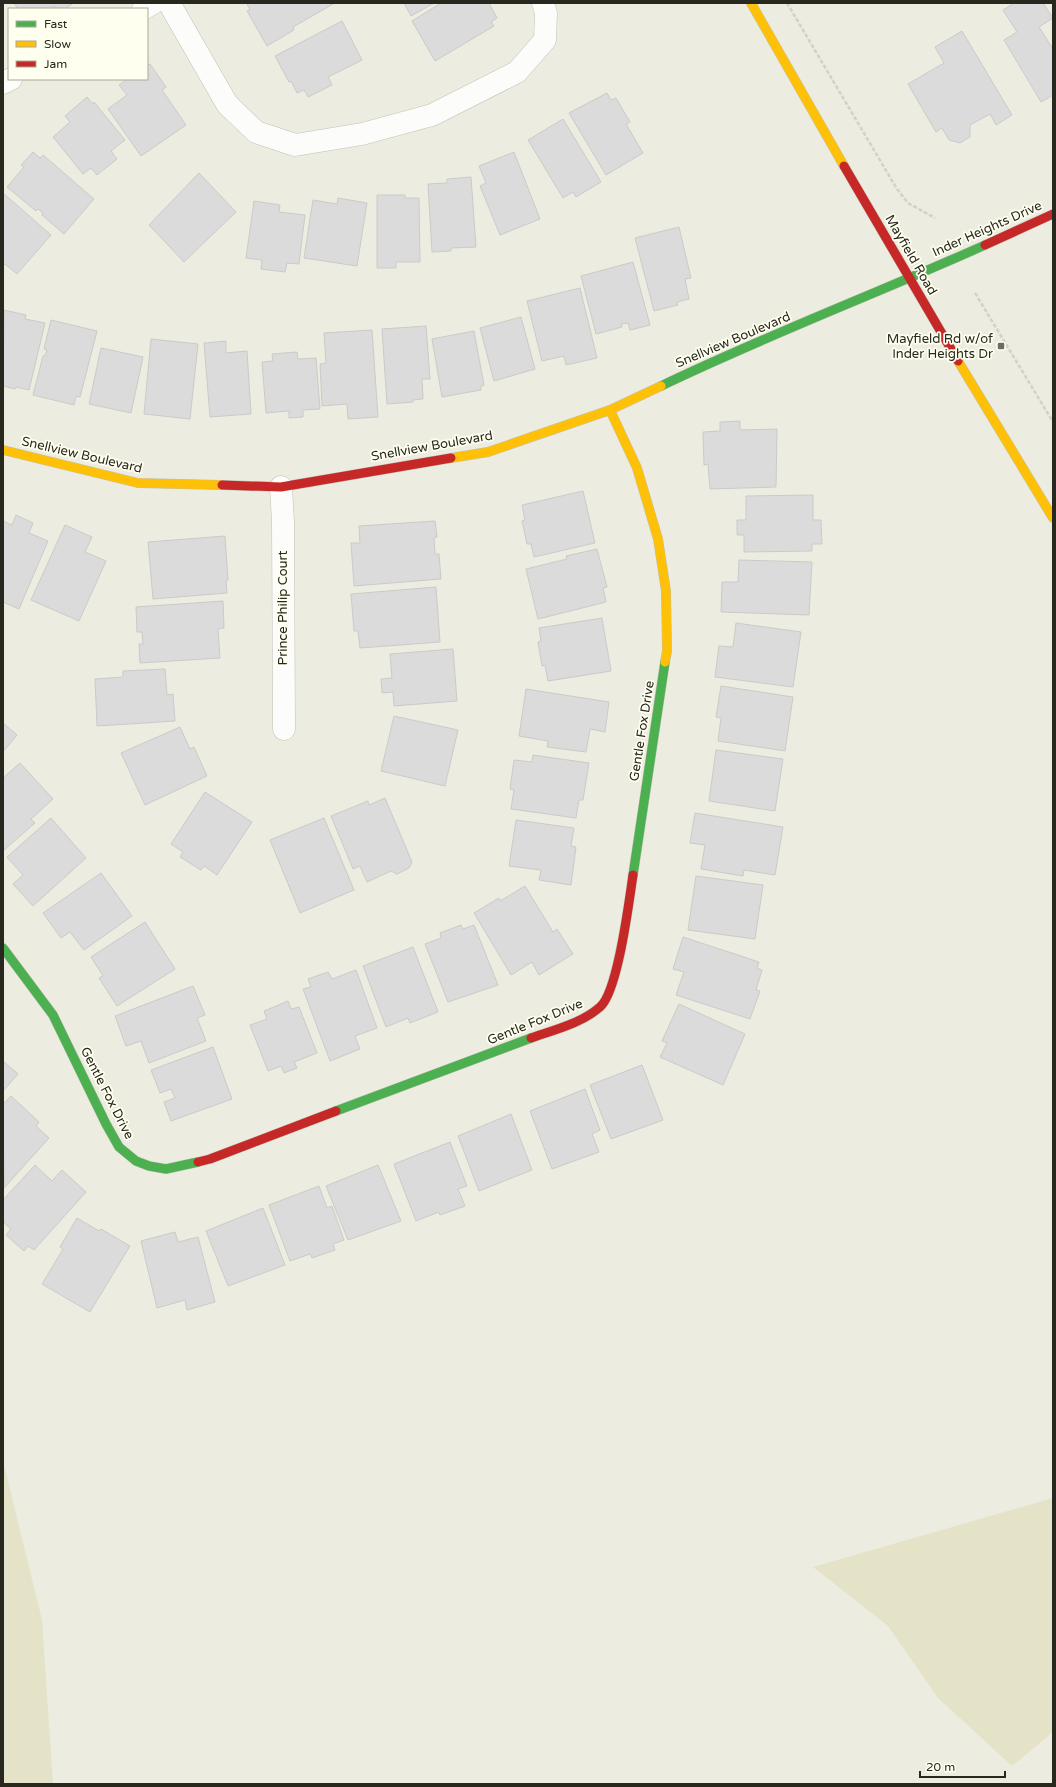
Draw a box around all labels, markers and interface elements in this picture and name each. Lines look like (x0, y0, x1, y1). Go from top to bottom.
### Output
legend (8, 8, 148, 80)
text: Fast (44, 17, 68, 31)
text: Slow (44, 37, 71, 51)
text: Jam (44, 57, 67, 71)
street label: Inder Heights Drive (930, 198, 1044, 260)
street label: Mayfield Road (882, 212, 940, 298)
street label: Snellview Boulevard (673, 309, 793, 371)
place label: Mayfield Rd w/of Inder Heights Dr (887, 331, 993, 362)
marker: Mayfield Rd w/of Inder Heights Dr (996, 341, 1006, 351)
street label: Snellview Boulevard (370, 427, 494, 465)
street label: Snellview Boulevard (20, 433, 144, 477)
street label: Prince Philip Court (275, 551, 291, 665)
street label: Gentle Fox Drive (626, 680, 658, 782)
street label: Gentle Fox Drive (485, 996, 585, 1048)
street label: Gentle Fox Drive (77, 1044, 137, 1142)
scale bar (920, 1753, 1005, 1779)
text: 20 m (926, 1760, 955, 1774)

